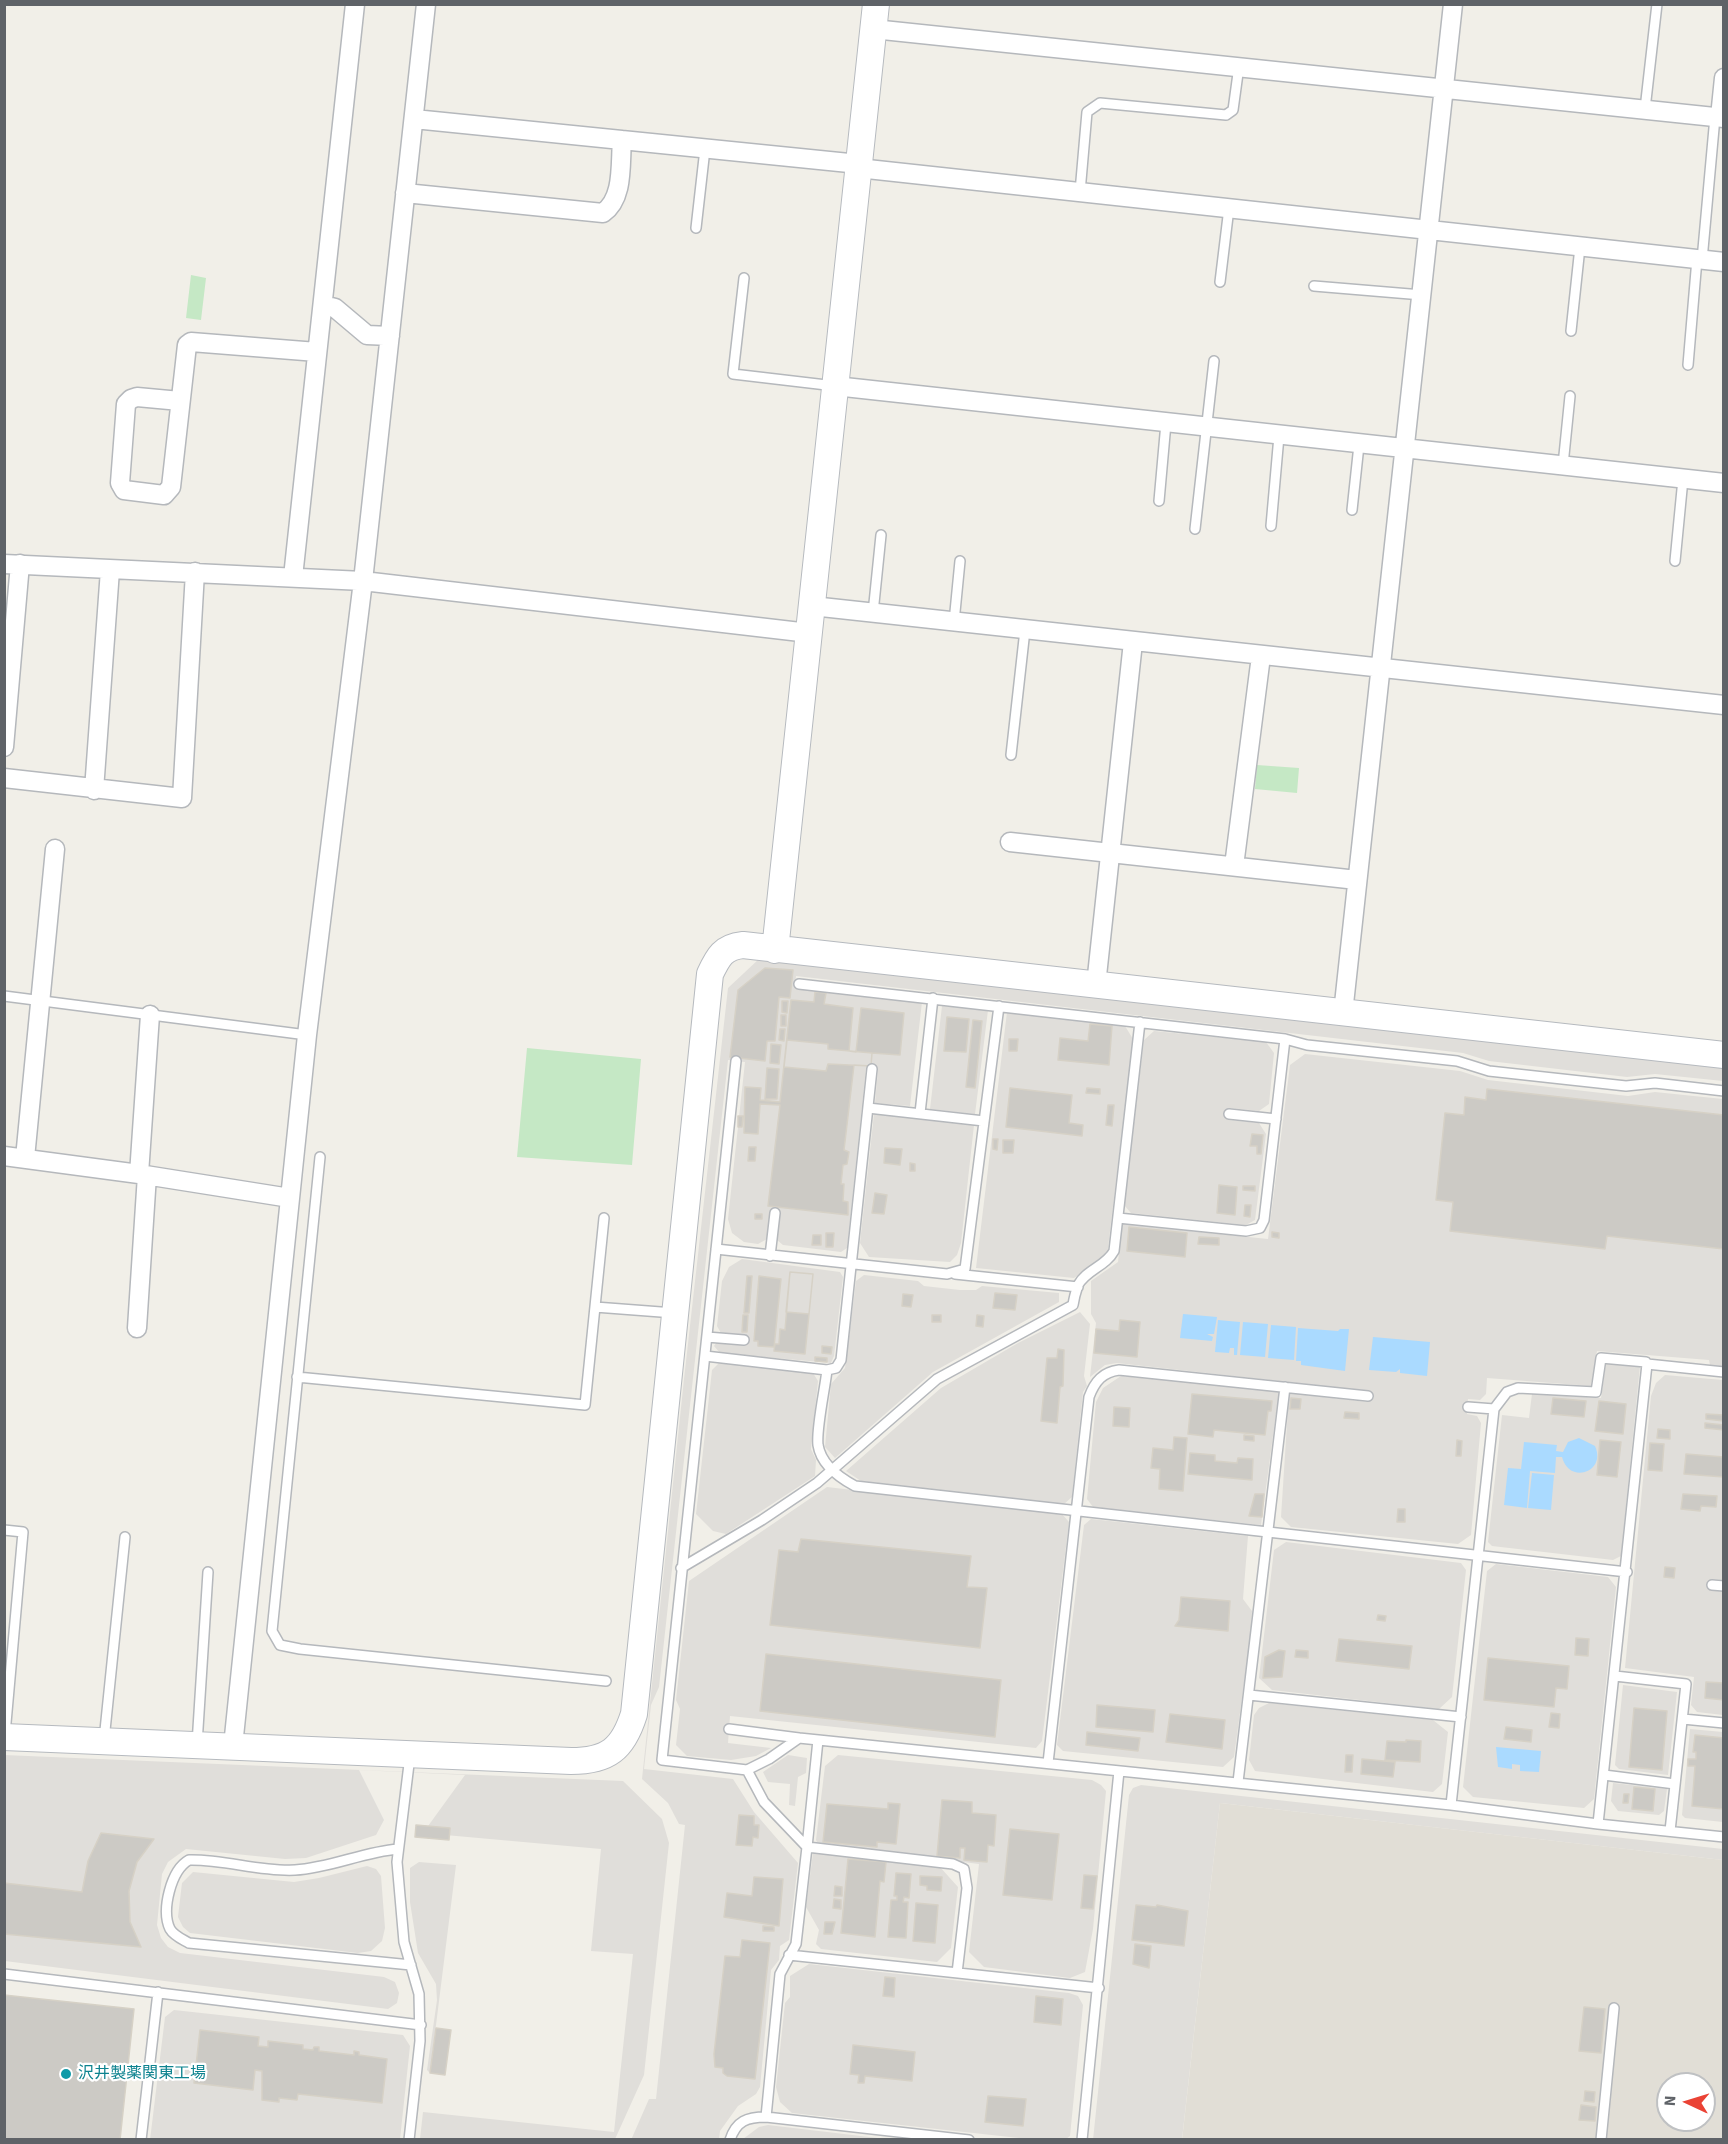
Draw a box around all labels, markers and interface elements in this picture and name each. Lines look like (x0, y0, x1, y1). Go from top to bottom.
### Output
place label: 沢井製薬関東工場 (78, 2064, 206, 2084)
marker: 沢井製薬関東工場 (59, 2067, 73, 2081)
north arrow (1656, 2072, 1716, 2132)
text: N (1659, 2095, 1681, 2107)

